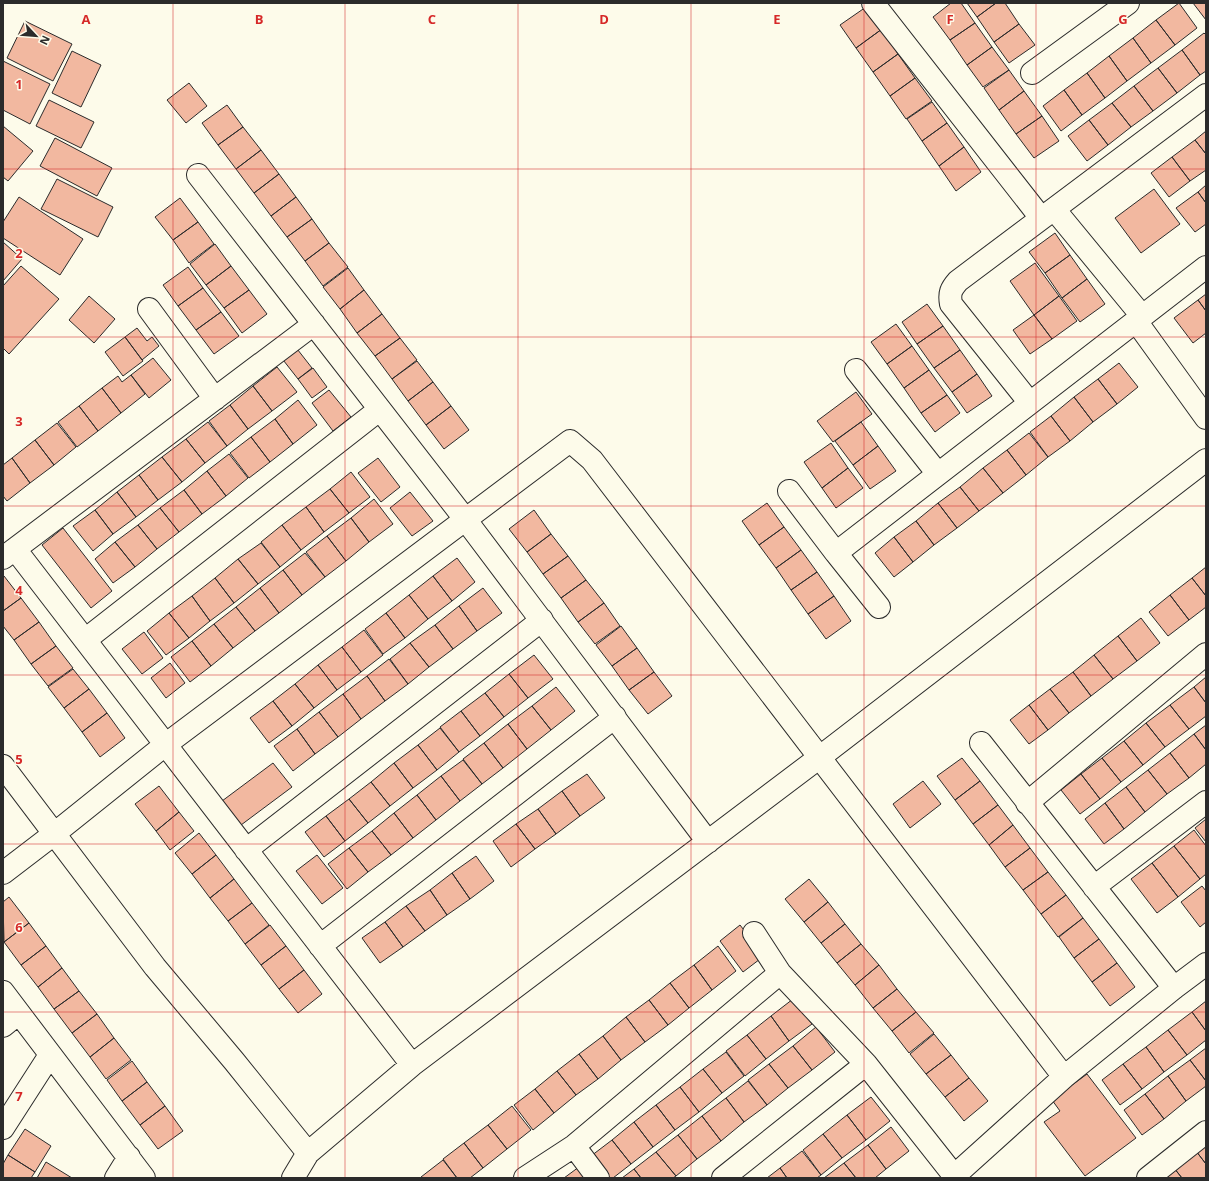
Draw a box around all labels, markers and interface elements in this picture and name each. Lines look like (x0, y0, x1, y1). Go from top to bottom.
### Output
text: A (82, 10, 91, 28)
text: B (255, 10, 264, 28)
text: C (428, 10, 436, 28)
text: D (599, 10, 609, 28)
text: E (773, 10, 781, 28)
text: F (946, 10, 954, 28)
text: G (1118, 10, 1128, 28)
north arrow (16, 16, 56, 56)
text: N (37, 33, 54, 48)
text: 1 (15, 75, 23, 93)
text: 2 (15, 244, 23, 262)
text: 3 (15, 412, 23, 430)
text: 4 (15, 581, 23, 599)
text: 5 (15, 750, 23, 768)
text: 6 (15, 918, 23, 936)
text: 7 (15, 1087, 23, 1105)

